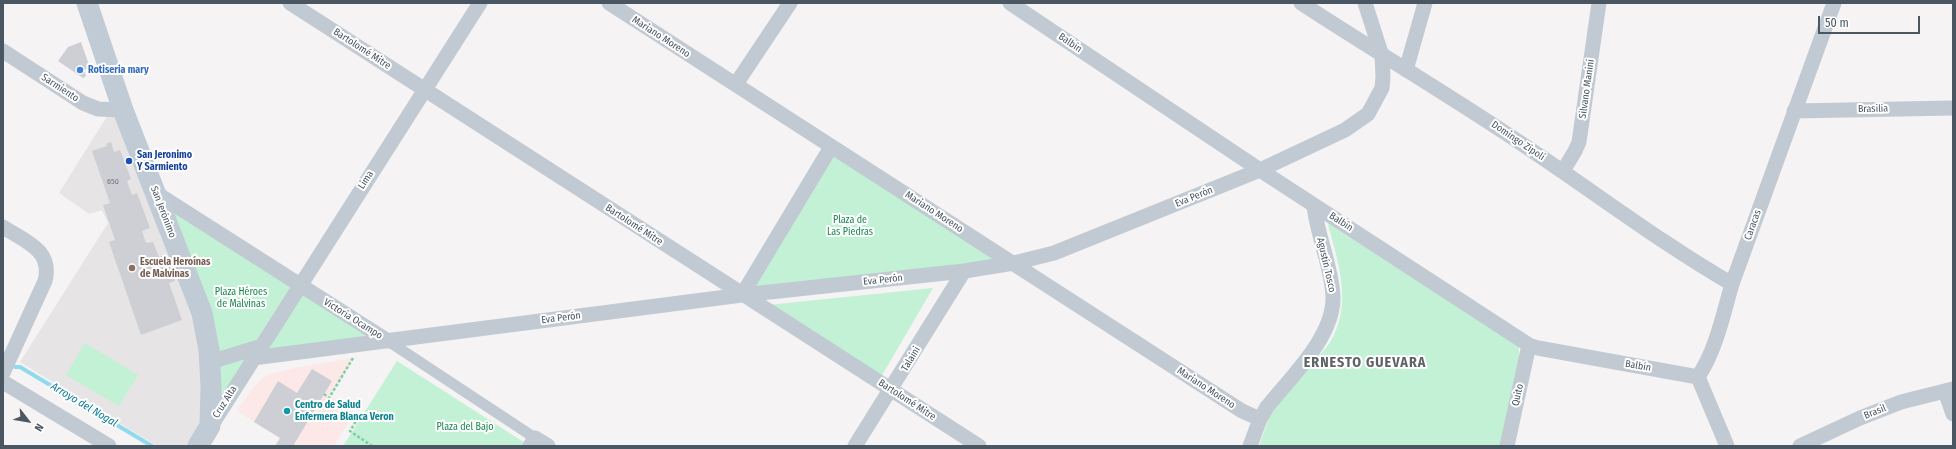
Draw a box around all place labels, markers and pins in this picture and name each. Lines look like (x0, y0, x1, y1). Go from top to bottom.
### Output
place label: Rotiseria mary (88, 64, 149, 76)
marker: Rotiseria mary (75, 65, 85, 75)
place label: San Jeronimo Y Sarmiento (137, 149, 192, 172)
marker: San Jeronimo Y Sarmiento (124, 156, 134, 166)
place label: Escuela Heroínas de Malvinas (140, 256, 210, 280)
marker: Escuela Heroínas de Malvinas (127, 263, 137, 273)
place label: Centro de Salud Enfermera Blanca Veron (295, 399, 394, 422)
marker: Centro de Salud Enfermera Blanca Veron (282, 406, 292, 416)

